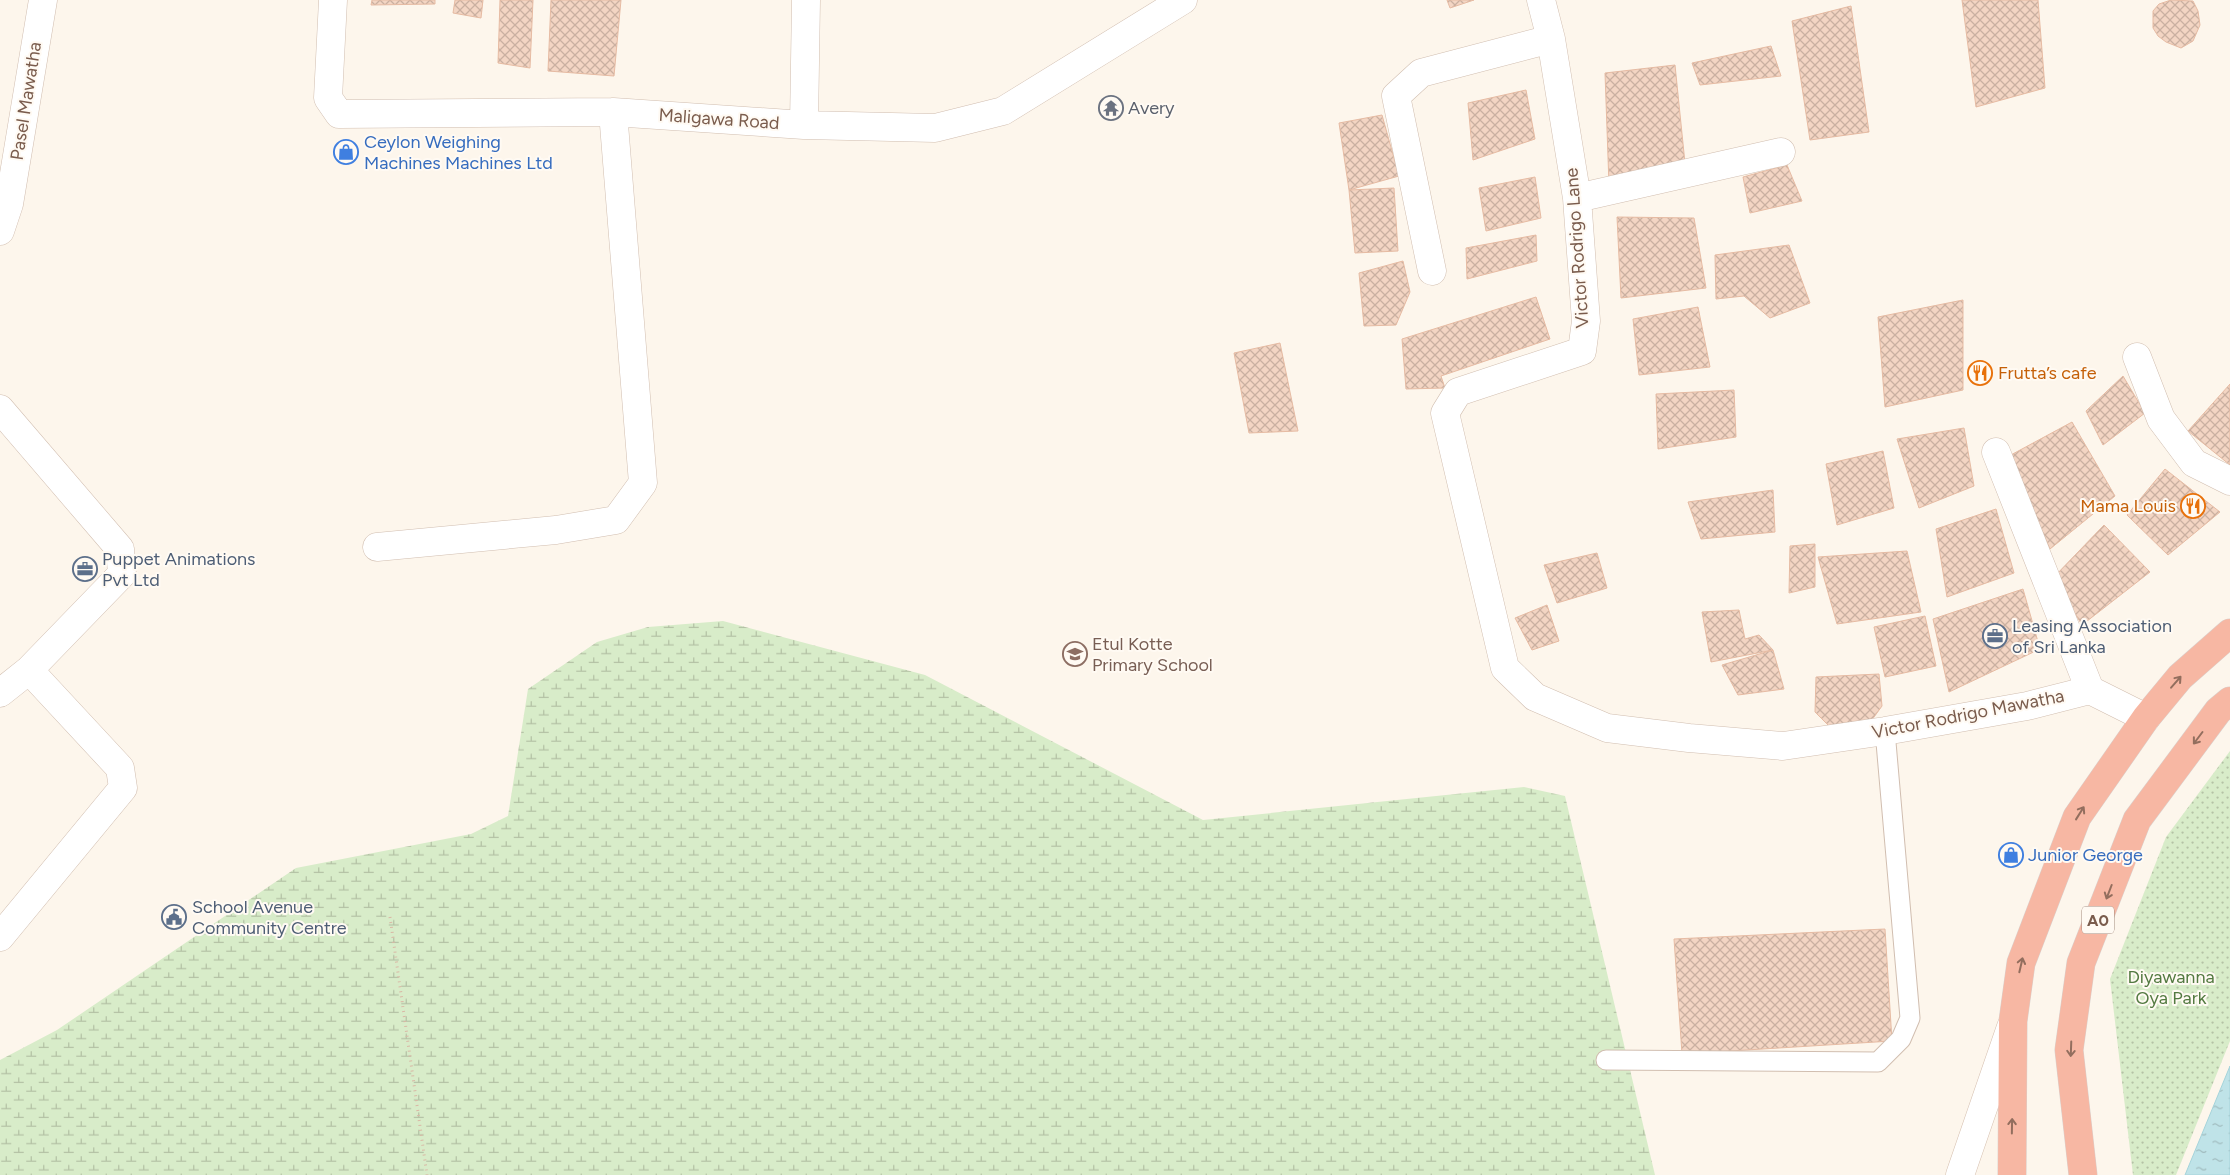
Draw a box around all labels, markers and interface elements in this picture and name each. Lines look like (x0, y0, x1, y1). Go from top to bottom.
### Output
street label: Pasel Mawatha (6, 40, 46, 162)
temple icon: Avery (1098, 95, 1124, 121)
place label: Avery (1128, 97, 1175, 119)
street label: Maligawa Road (658, 104, 780, 134)
place label: Ceylon Weighing Machines Machines Ltd (364, 131, 553, 174)
shop icon: Ceylon Weighing Machines Machines Ltd (333, 139, 359, 165)
street label: Victor Rodrigo Lane (1560, 167, 1594, 329)
restaurant icon: Frutta’s cafe (1967, 360, 1993, 386)
place label: Frutta’s cafe (1998, 362, 2097, 384)
restaurant icon: Mama Louis (2180, 493, 2206, 519)
place label: Mama Louis (2080, 495, 2176, 517)
place label: Puppet Animations Pvt Ltd (102, 548, 256, 591)
office icon: Puppet Animations Pvt Ltd (72, 556, 98, 582)
place label: Leasing Association of Sri Lanka (2012, 615, 2172, 658)
office icon: Leasing Association of Sri Lanka (1982, 623, 2008, 649)
place label: Etul Kotte Primary School (1092, 633, 1213, 676)
school or university icon: Etul Kotte Primary School (1062, 641, 1088, 667)
one-way arrow (2170, 676, 2182, 689)
street label: Victor Rodrigo Mawatha (1870, 685, 2066, 743)
one-way arrow (2193, 731, 2204, 744)
one-way arrow (2076, 807, 2086, 821)
shop icon: Junior George (1998, 842, 2024, 868)
place label: Junior George (2028, 844, 2143, 866)
one-way arrow (2104, 884, 2113, 899)
place label: School Avenue Community Centre (192, 896, 347, 939)
public building icon: School Avenue Community Centre (161, 904, 187, 930)
road number: A0 (2082, 906, 2114, 934)
one-way arrow (2017, 957, 2026, 973)
park label: Diyawanna Oya Park (2127, 966, 2215, 1009)
one-way arrow (2066, 1040, 2075, 1056)
one-way arrow (2007, 1119, 2017, 1135)

